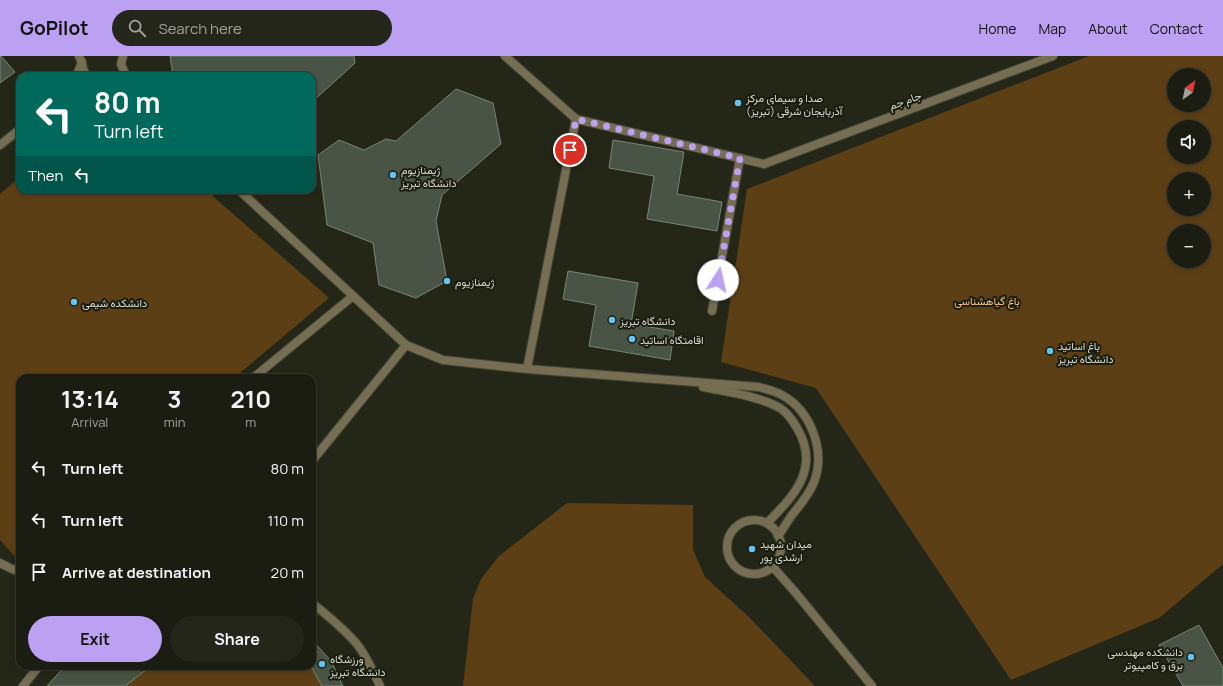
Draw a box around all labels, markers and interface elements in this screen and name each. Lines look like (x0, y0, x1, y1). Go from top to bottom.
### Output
search box (112, 10, 392, 46)
text: GoPilot (20, 15, 88, 41)
icon: search (126, 17, 148, 39)
text: Search here (158, 18, 242, 39)
text: Home (979, 19, 1016, 38)
text: Map (1038, 19, 1066, 38)
text: About (1088, 19, 1128, 38)
text: Contact (1150, 19, 1203, 38)
north arrow (1167, 68, 1211, 112)
map controls (1167, 68, 1211, 268)
text: 80 m (94, 83, 160, 121)
street label: جام جم (887, 87, 924, 114)
icon: left (28, 88, 80, 140)
place label: صدا و سیمای مرکز آذربایجان شرقی (تبریز) (745, 90, 844, 118)
marker: صدا و سیمای مرکز آذربایجان شرقی (تبریز) (733, 98, 743, 108)
text: Turn left (94, 119, 164, 143)
button: sound (1167, 120, 1211, 164)
pin (553, 133, 587, 167)
icon: arrive (559, 139, 581, 161)
place label: ژیمنازیوم دانشگاه تبریز (400, 162, 457, 190)
icon: left (71, 164, 93, 186)
text: Then (28, 165, 63, 186)
marker: ژیمنازیوم دانشگاه تبریز (388, 170, 398, 180)
button: + (1167, 172, 1211, 216)
button: − (1167, 224, 1211, 268)
position arrow (697, 259, 739, 301)
place label: ژیمنازیوم (455, 274, 495, 290)
marker: ژیمنازیوم (442, 276, 452, 286)
park label: باغ گیاهشناسی (954, 293, 1020, 309)
place label: دانشکده شیمی (82, 295, 147, 310)
marker: دانشکده شیمی (69, 297, 79, 307)
place label: دانشگاه تبریز (619, 313, 676, 328)
marker: دانشگاه تبریز (607, 315, 617, 325)
place label: اقامتگاه اساتید (640, 332, 704, 347)
marker: اقامتگاه اساتید (627, 334, 637, 344)
place label: باغ اساتید دانشگاه تبریز (1057, 338, 1114, 366)
marker: باغ اساتید دانشگاه تبریز (1045, 346, 1055, 356)
text: 13:14 (61, 382, 119, 415)
text: 3 (168, 382, 182, 415)
text: 210 (230, 382, 271, 415)
text: Arrival (71, 413, 108, 431)
text: min (164, 413, 185, 431)
text: m (245, 413, 256, 431)
icon: left (28, 457, 50, 479)
text: Turn left (62, 458, 124, 479)
text: 80 m (270, 458, 304, 479)
icon: left (28, 509, 50, 531)
text: Turn left (62, 510, 124, 531)
text: 110 m (267, 510, 304, 531)
place label: میدان شهید ارشدی پور (759, 536, 812, 565)
marker: میدان شهید ارشدی پور (747, 544, 757, 554)
icon: arrive (28, 561, 50, 583)
text: Arrive at destination (62, 562, 211, 583)
text: 20 m (271, 562, 304, 583)
button: Exit (28, 616, 162, 662)
button: Share (170, 616, 304, 662)
place label: دانشکده مهندسی برق و کامپیوتر (1107, 644, 1183, 673)
place label: ورزشگاه دانشگاه تبریز (329, 651, 386, 679)
marker: دانشکده مهندسی برق و کامپیوتر (1186, 652, 1196, 662)
marker: ورزشگاه دانشگاه تبریز (317, 659, 327, 669)

